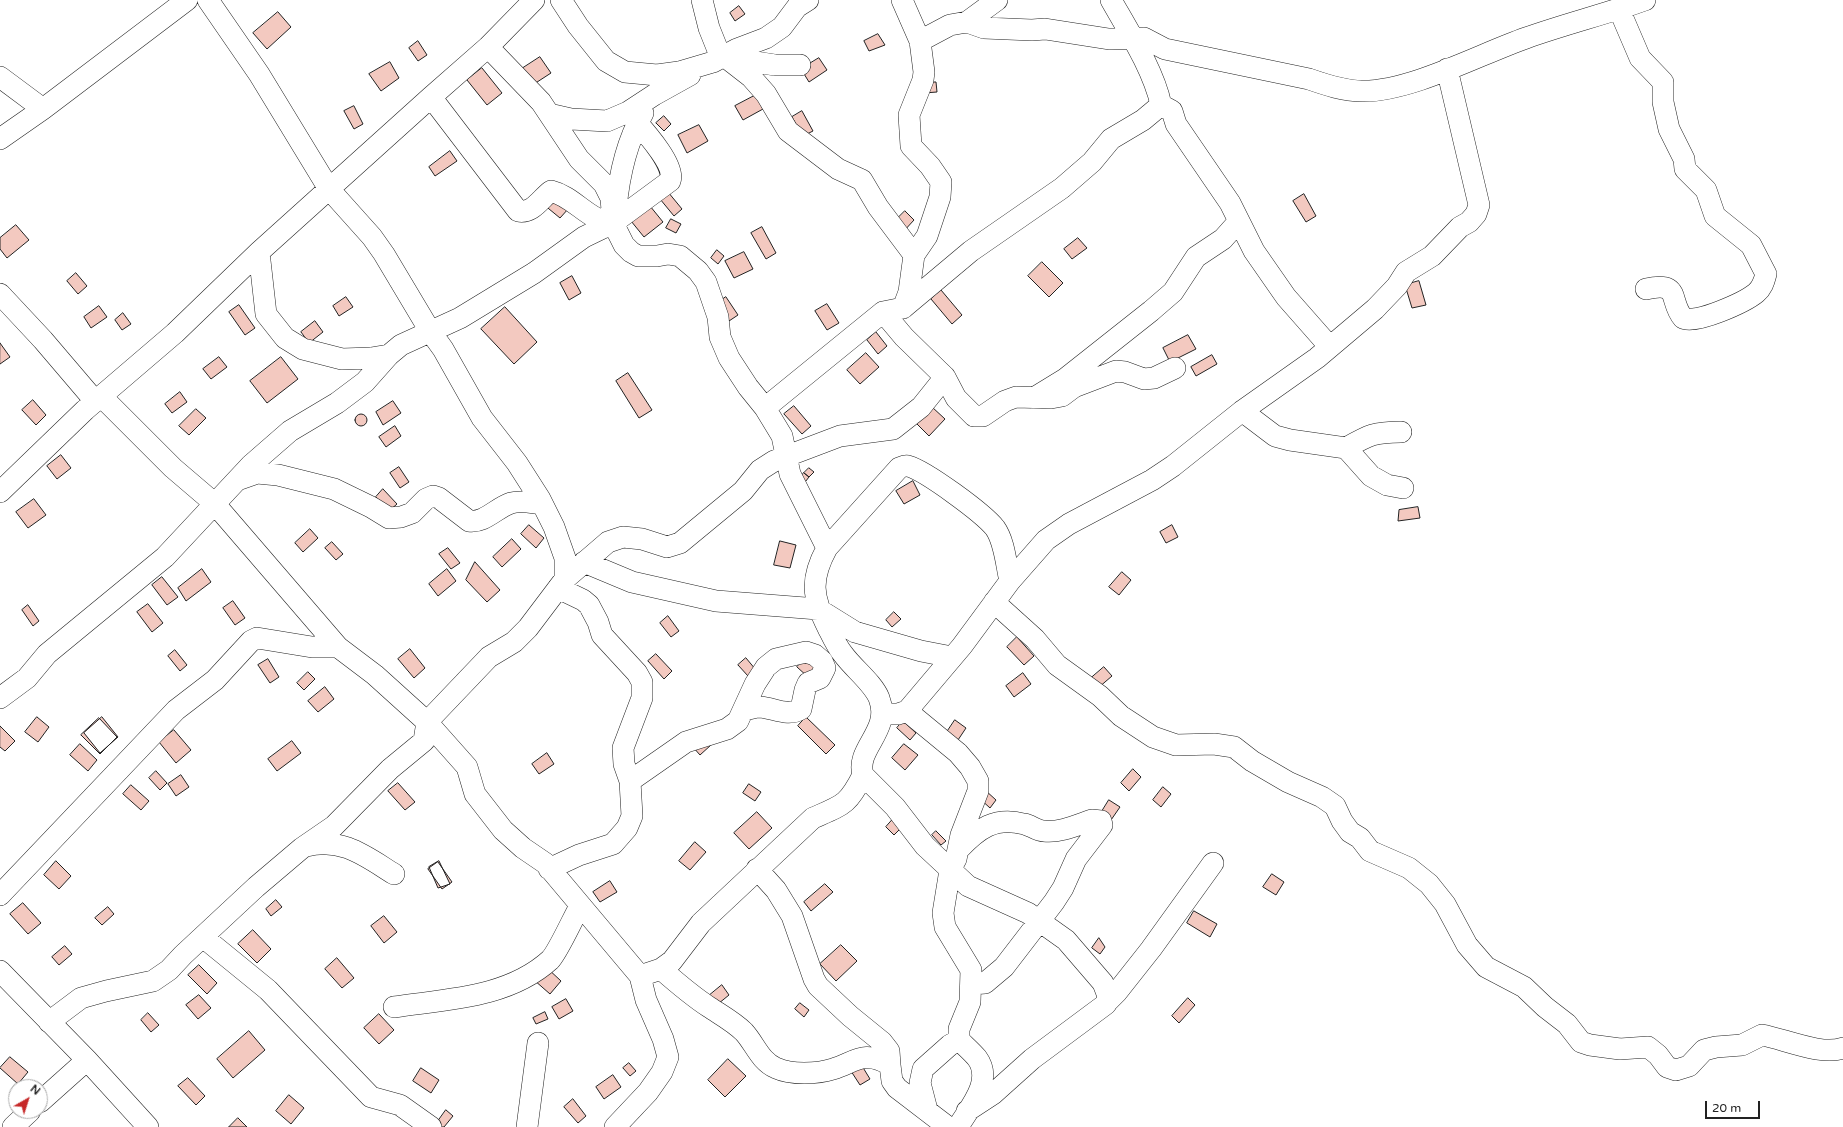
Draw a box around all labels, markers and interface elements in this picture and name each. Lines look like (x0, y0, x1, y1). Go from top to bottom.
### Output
north arrow (8, 1079, 48, 1119)
text: N (28, 1082, 43, 1098)
scale bar (1707, 1093, 1762, 1119)
text: 20 m (1712, 1101, 1741, 1115)

